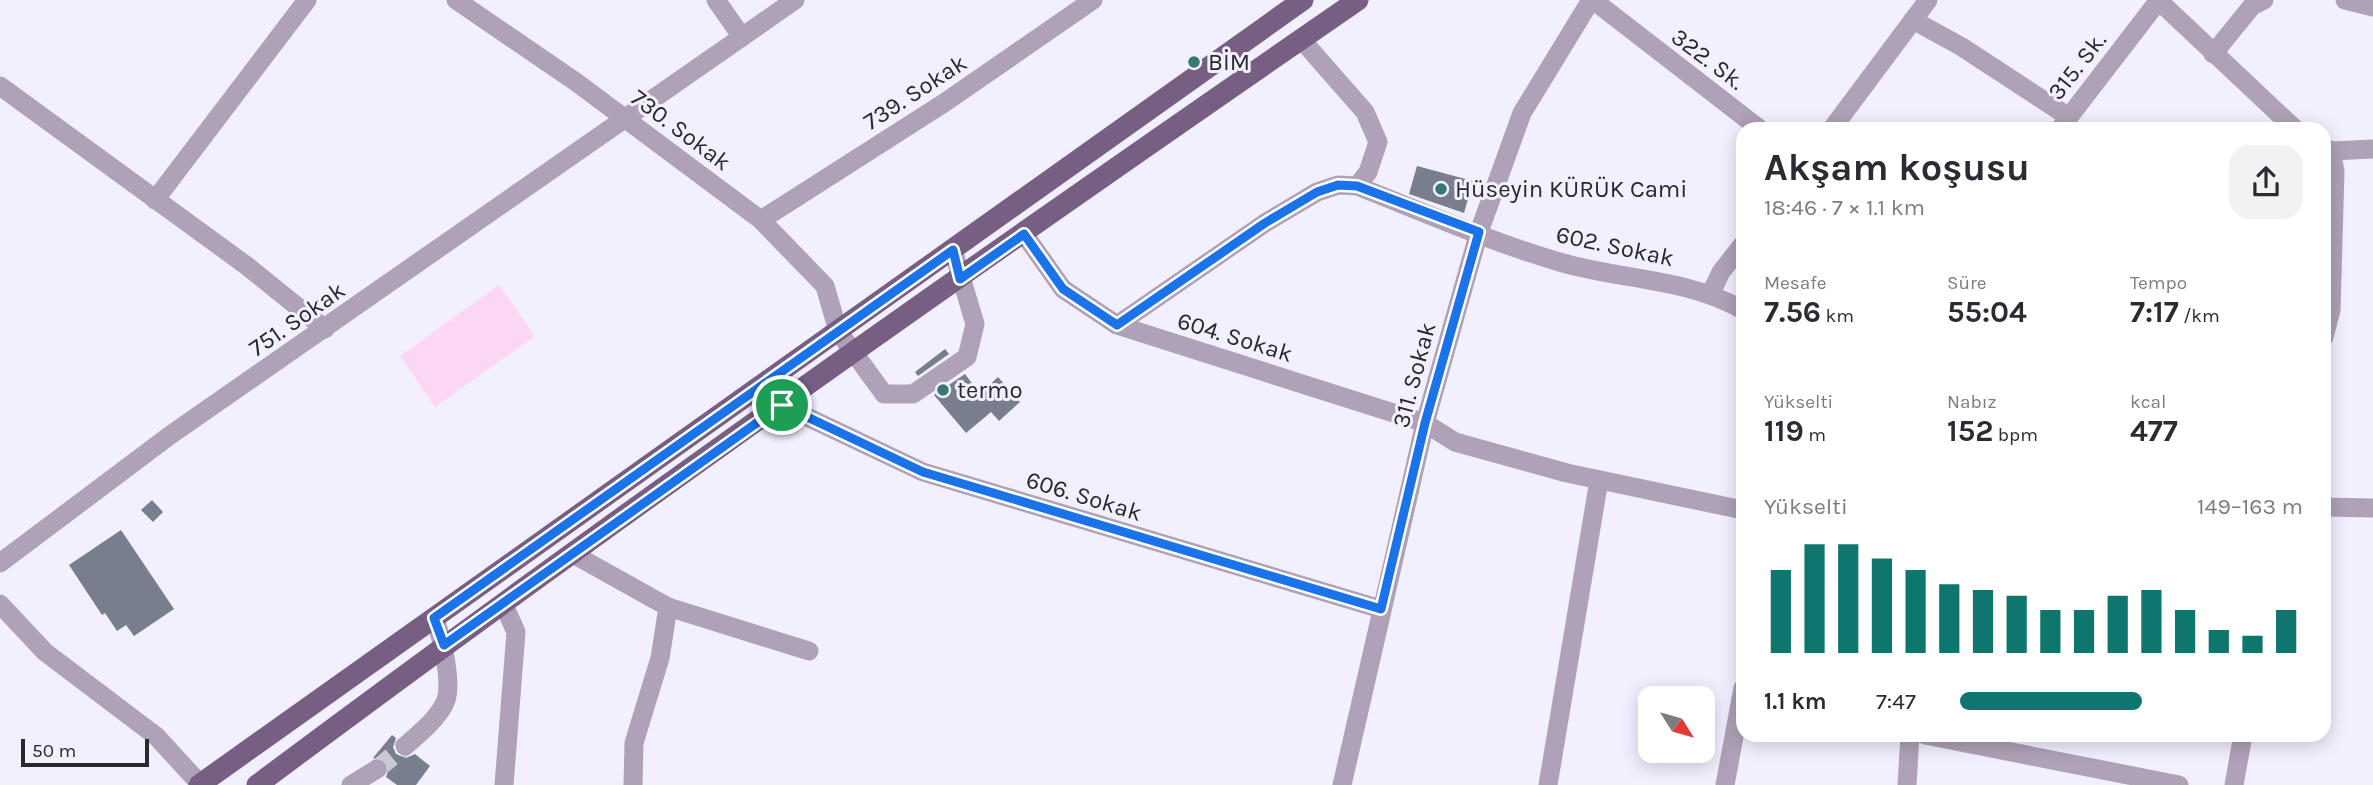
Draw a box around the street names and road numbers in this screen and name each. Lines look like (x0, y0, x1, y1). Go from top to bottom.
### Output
street label: 322. Sk. (1666, 22, 1750, 96)
street label: 315. Sk. (2042, 27, 2112, 105)
street label: 739. Sokak (858, 48, 972, 136)
street label: 730. Sokak (626, 83, 736, 177)
street label: 602. Sokak (1554, 220, 1676, 272)
street label: 751. Sokak (244, 276, 350, 362)
street label: 604. Sokak (1174, 306, 1296, 368)
street label: 311. Sokak (1387, 319, 1441, 431)
street label: 606. Sokak (1023, 465, 1145, 527)

